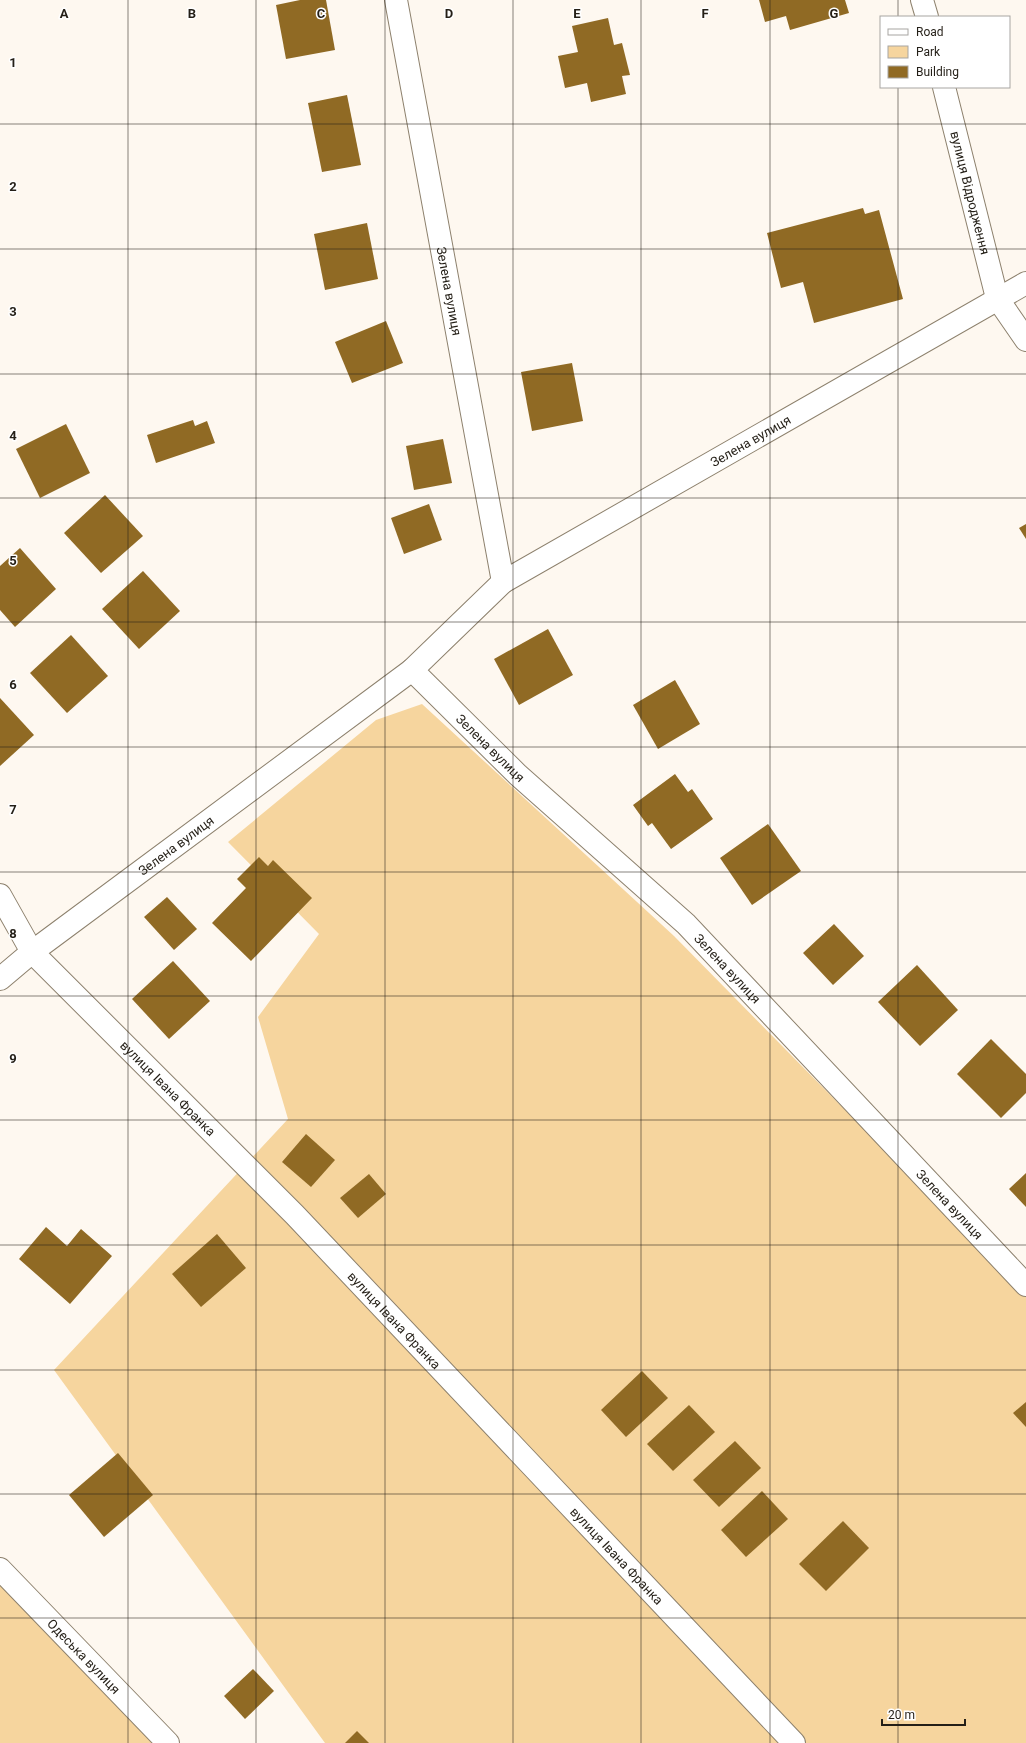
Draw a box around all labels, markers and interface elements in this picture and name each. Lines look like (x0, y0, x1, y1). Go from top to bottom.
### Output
text: A (60, 6, 69, 21)
text: B (188, 6, 196, 21)
text: C (317, 6, 326, 21)
text: D (445, 6, 453, 21)
text: E (573, 6, 581, 21)
text: F (701, 6, 709, 21)
text: G (830, 6, 839, 21)
legend (880, 16, 1010, 88)
text: Road (916, 25, 944, 39)
text: Park (916, 45, 941, 59)
text: 1 (9, 55, 17, 70)
text: Building (916, 65, 959, 79)
street label: вулиця Відродження (948, 129, 993, 256)
text: 2 (9, 179, 17, 194)
street label: Зелена вулиця (434, 245, 465, 337)
text: 3 (9, 304, 17, 319)
street label: Зелена вулиця (708, 412, 793, 469)
text: 4 (9, 428, 17, 443)
text: 5 (9, 553, 17, 568)
text: 6 (9, 677, 17, 692)
street label: Зелена вулиця (453, 711, 528, 785)
text: 7 (9, 802, 17, 817)
street label: Зелена вулиця (135, 812, 216, 878)
text: 8 (9, 926, 17, 941)
street label: Зелена вулиця (691, 930, 764, 1006)
street label: вулиця Івана Франка (118, 1038, 219, 1139)
text: 9 (9, 1051, 17, 1066)
street label: Зелена вулиця (914, 1166, 986, 1242)
street label: вулиця Івана Франка (345, 1268, 444, 1372)
street label: вулиця Івана Франка (567, 1504, 666, 1607)
street label: Одеська вулиця (45, 1616, 124, 1697)
scale bar (882, 1701, 965, 1727)
text: 20 m (888, 1708, 915, 1722)

